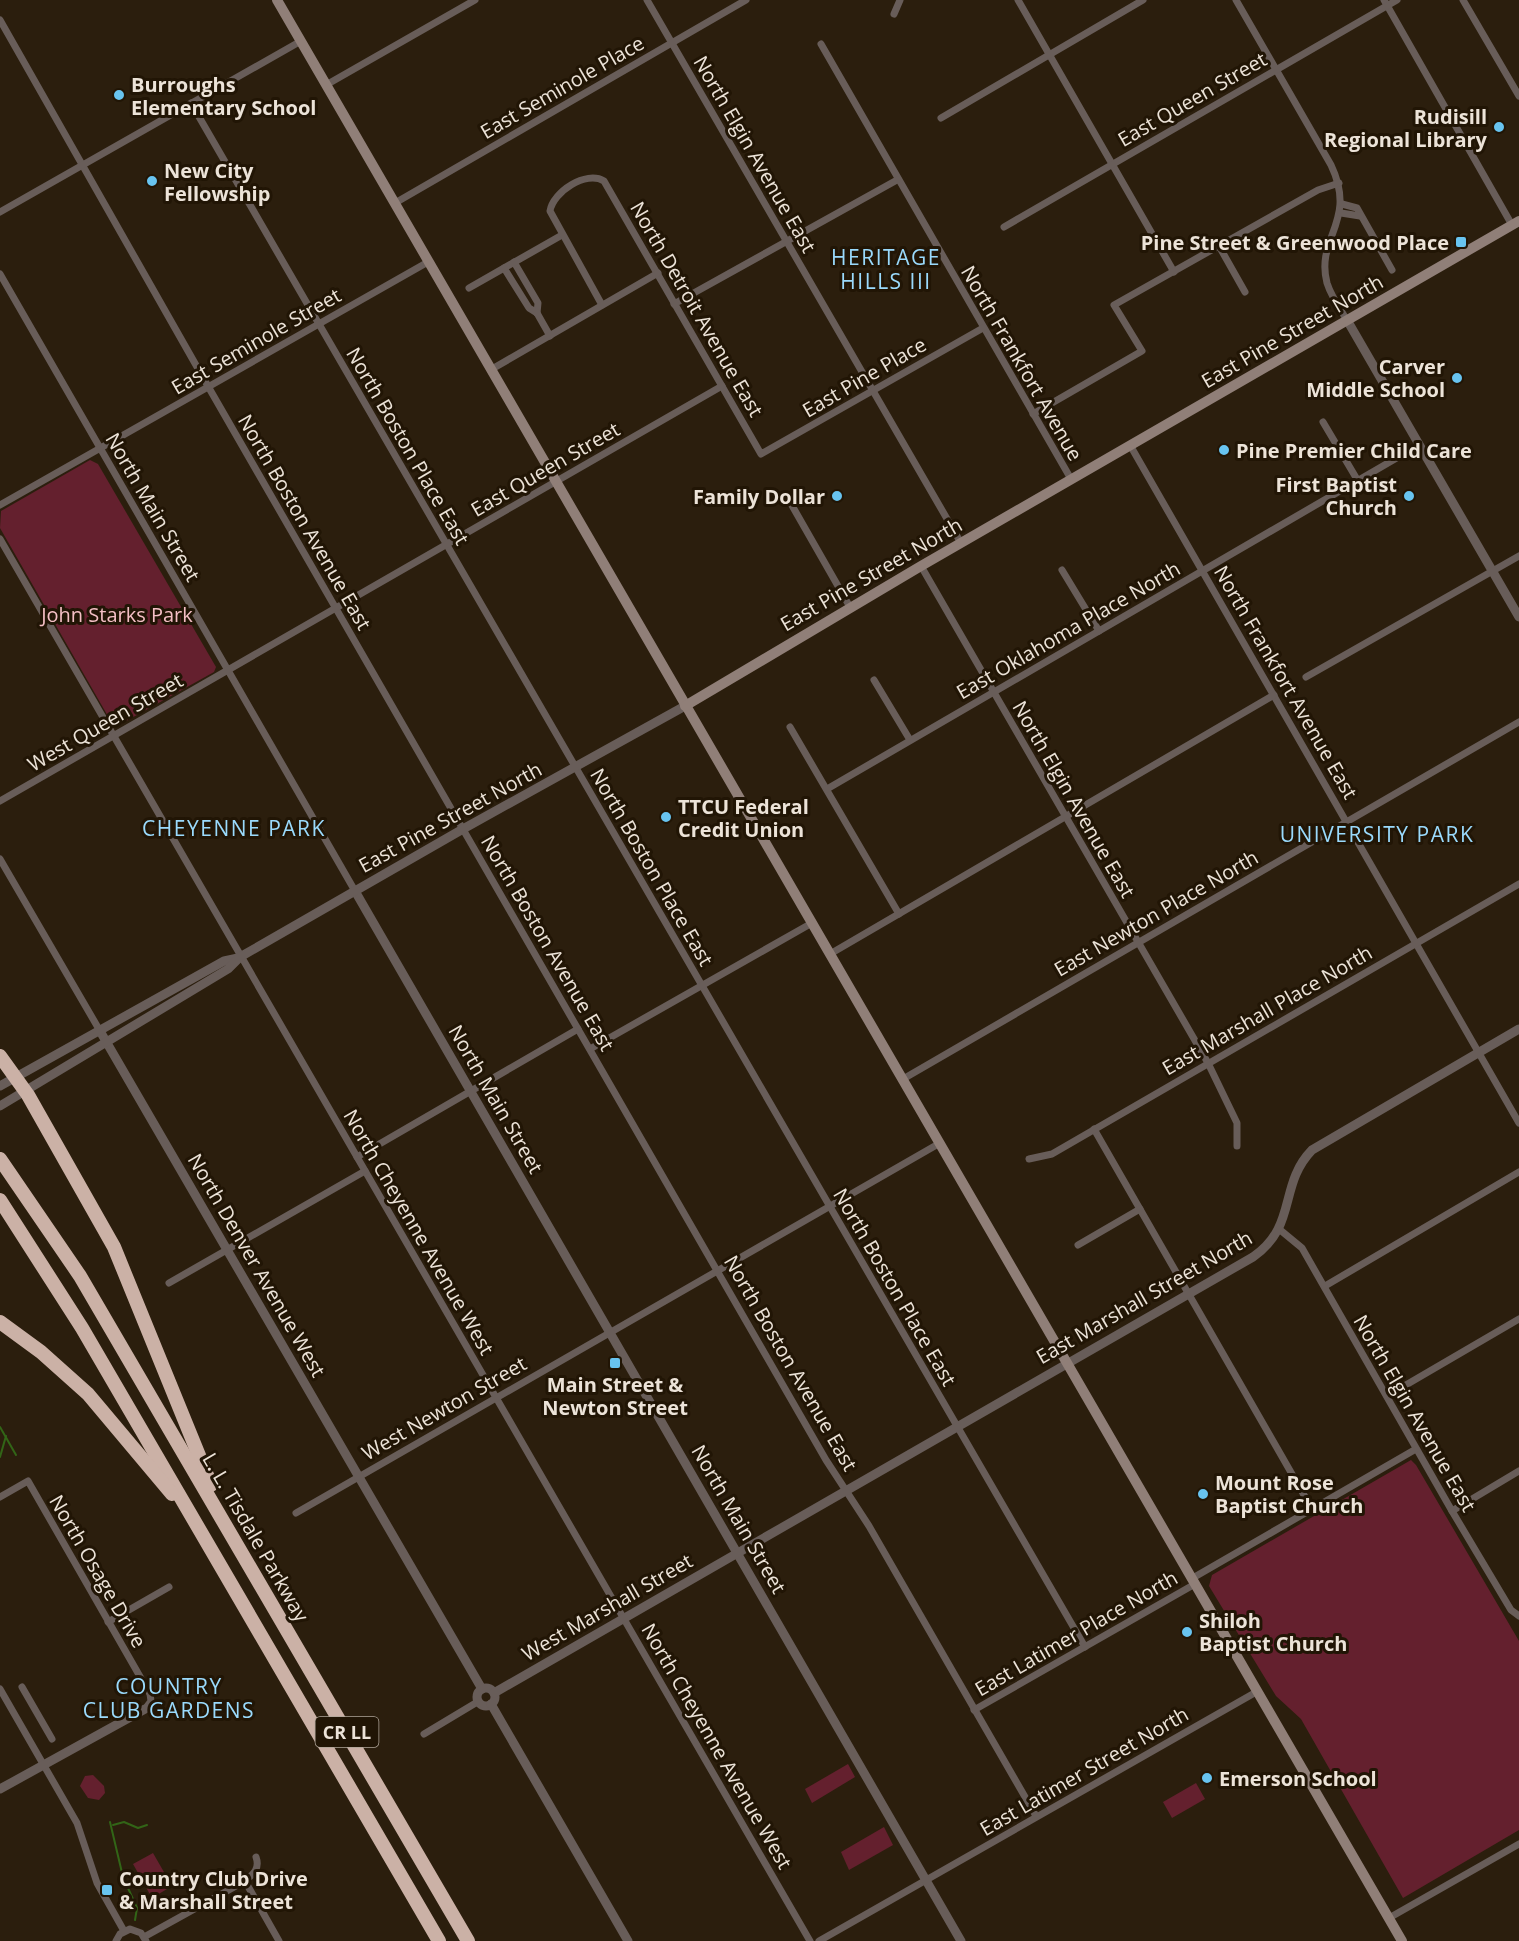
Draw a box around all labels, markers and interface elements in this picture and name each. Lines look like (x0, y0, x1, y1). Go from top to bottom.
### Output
street label: East Seminole Place (475, 29, 649, 145)
street label: East Queen Street (1113, 45, 1271, 153)
street label: North Elgin Avenue East (688, 51, 822, 257)
place label: Burroughs Elementary School (131, 71, 316, 121)
marker: Burroughs Elementary School (112, 88, 126, 102)
place label: Rudisill Regional Library (1324, 103, 1488, 153)
marker: Rudisill Regional Library (1492, 120, 1506, 134)
place label: New City Fellowship (164, 157, 270, 207)
marker: New City Fellowship (145, 174, 159, 188)
street label: North Detroit Avenue East (624, 197, 770, 421)
place label: Pine Street & Greenwood Place (1141, 229, 1449, 256)
marker: Pine Street & Greenwood Place (1454, 235, 1468, 249)
district label: HERITAGE HILLS III (831, 243, 941, 295)
street label: North Frankfort Avenue (955, 261, 1089, 465)
street label: East Pine Street North (1196, 268, 1388, 394)
street label: East Seminole Street (166, 281, 346, 401)
street label: East Pine Place (797, 331, 931, 423)
street label: North Boston Place East (340, 342, 476, 550)
place label: Carver Middle School (1306, 353, 1445, 403)
marker: Carver Middle School (1450, 371, 1464, 385)
street label: North Boston Avenue East (232, 409, 378, 635)
street label: East Queen Street (466, 415, 624, 523)
street label: North Main Street (99, 428, 207, 586)
place label: Pine Premier Child Care (1236, 437, 1472, 464)
marker: Pine Premier Child Care (1217, 443, 1231, 457)
place label: First Baptist Church (1275, 471, 1397, 521)
place label: Family Dollar (693, 483, 825, 510)
marker: Family Dollar (830, 489, 844, 503)
marker: First Baptist Church (1402, 489, 1416, 503)
street label: East Pine Street North (775, 511, 967, 637)
street label: East Oklahoma Place North (951, 555, 1185, 705)
street label: North Frankfort Avenue East (1208, 560, 1364, 804)
park label: John Starks Park (39, 601, 193, 628)
street label: West Queen Street (22, 667, 188, 777)
street label: North Elgin Avenue East (1007, 696, 1141, 902)
street label: East Pine Street North (354, 755, 546, 879)
street label: North Boston Place East (584, 763, 720, 971)
place label: TTCU Federal Credit Union (678, 793, 809, 843)
marker: TTCU Federal Credit Union (659, 810, 673, 824)
district label: CHEYENNE PARK (142, 814, 326, 842)
district label: UNIVERSITY PARK (1280, 820, 1474, 848)
street label: North Boston Avenue East (475, 830, 621, 1056)
street label: East Newton Place North (1049, 843, 1263, 983)
street label: East Marshall Place North (1157, 939, 1377, 1081)
street label: North Main Street (442, 1020, 550, 1178)
street label: North Cheyenne Avenue West (337, 1104, 501, 1360)
street label: North Denver Avenue West (182, 1148, 332, 1382)
street label: North Boston Place East (827, 1183, 963, 1391)
street label: East Marshall Street North (1031, 1224, 1257, 1370)
street label: North Boston Avenue East (718, 1250, 864, 1476)
street label: North Elgin Avenue East (1348, 1310, 1482, 1516)
street label: West Newton Street (357, 1350, 531, 1466)
marker: Main Street & Newton Street (608, 1356, 622, 1370)
place label: Main Street & Newton Street (542, 1371, 688, 1421)
street label: North Main Street (685, 1440, 793, 1598)
street label: L. L. Tisdale Parkway (197, 1448, 316, 1627)
place label: Mount Rose Baptist Church (1215, 1469, 1363, 1519)
marker: Mount Rose Baptist Church (1196, 1487, 1210, 1501)
street label: North Osage Drive (43, 1490, 153, 1652)
street label: West Marshall Street (517, 1547, 697, 1667)
street label: East Latimer Place North (970, 1564, 1182, 1702)
place label: Shiloh Baptist Church (1199, 1607, 1347, 1657)
street label: North Cheyenne Avenue West (635, 1618, 799, 1874)
marker: Shiloh Baptist Church (1180, 1625, 1194, 1639)
district label: COUNTRY CLUB GARDENS (83, 1672, 255, 1724)
street label: East Latimer Street North (975, 1700, 1193, 1842)
road number: CR LL (316, 1717, 378, 1747)
place label: Emerson School (1219, 1765, 1377, 1792)
marker: Emerson School (1200, 1771, 1214, 1785)
place label: Country Club Drive & Marshall Street (119, 1865, 308, 1915)
marker: Country Club Drive & Marshall Street (100, 1883, 114, 1897)

